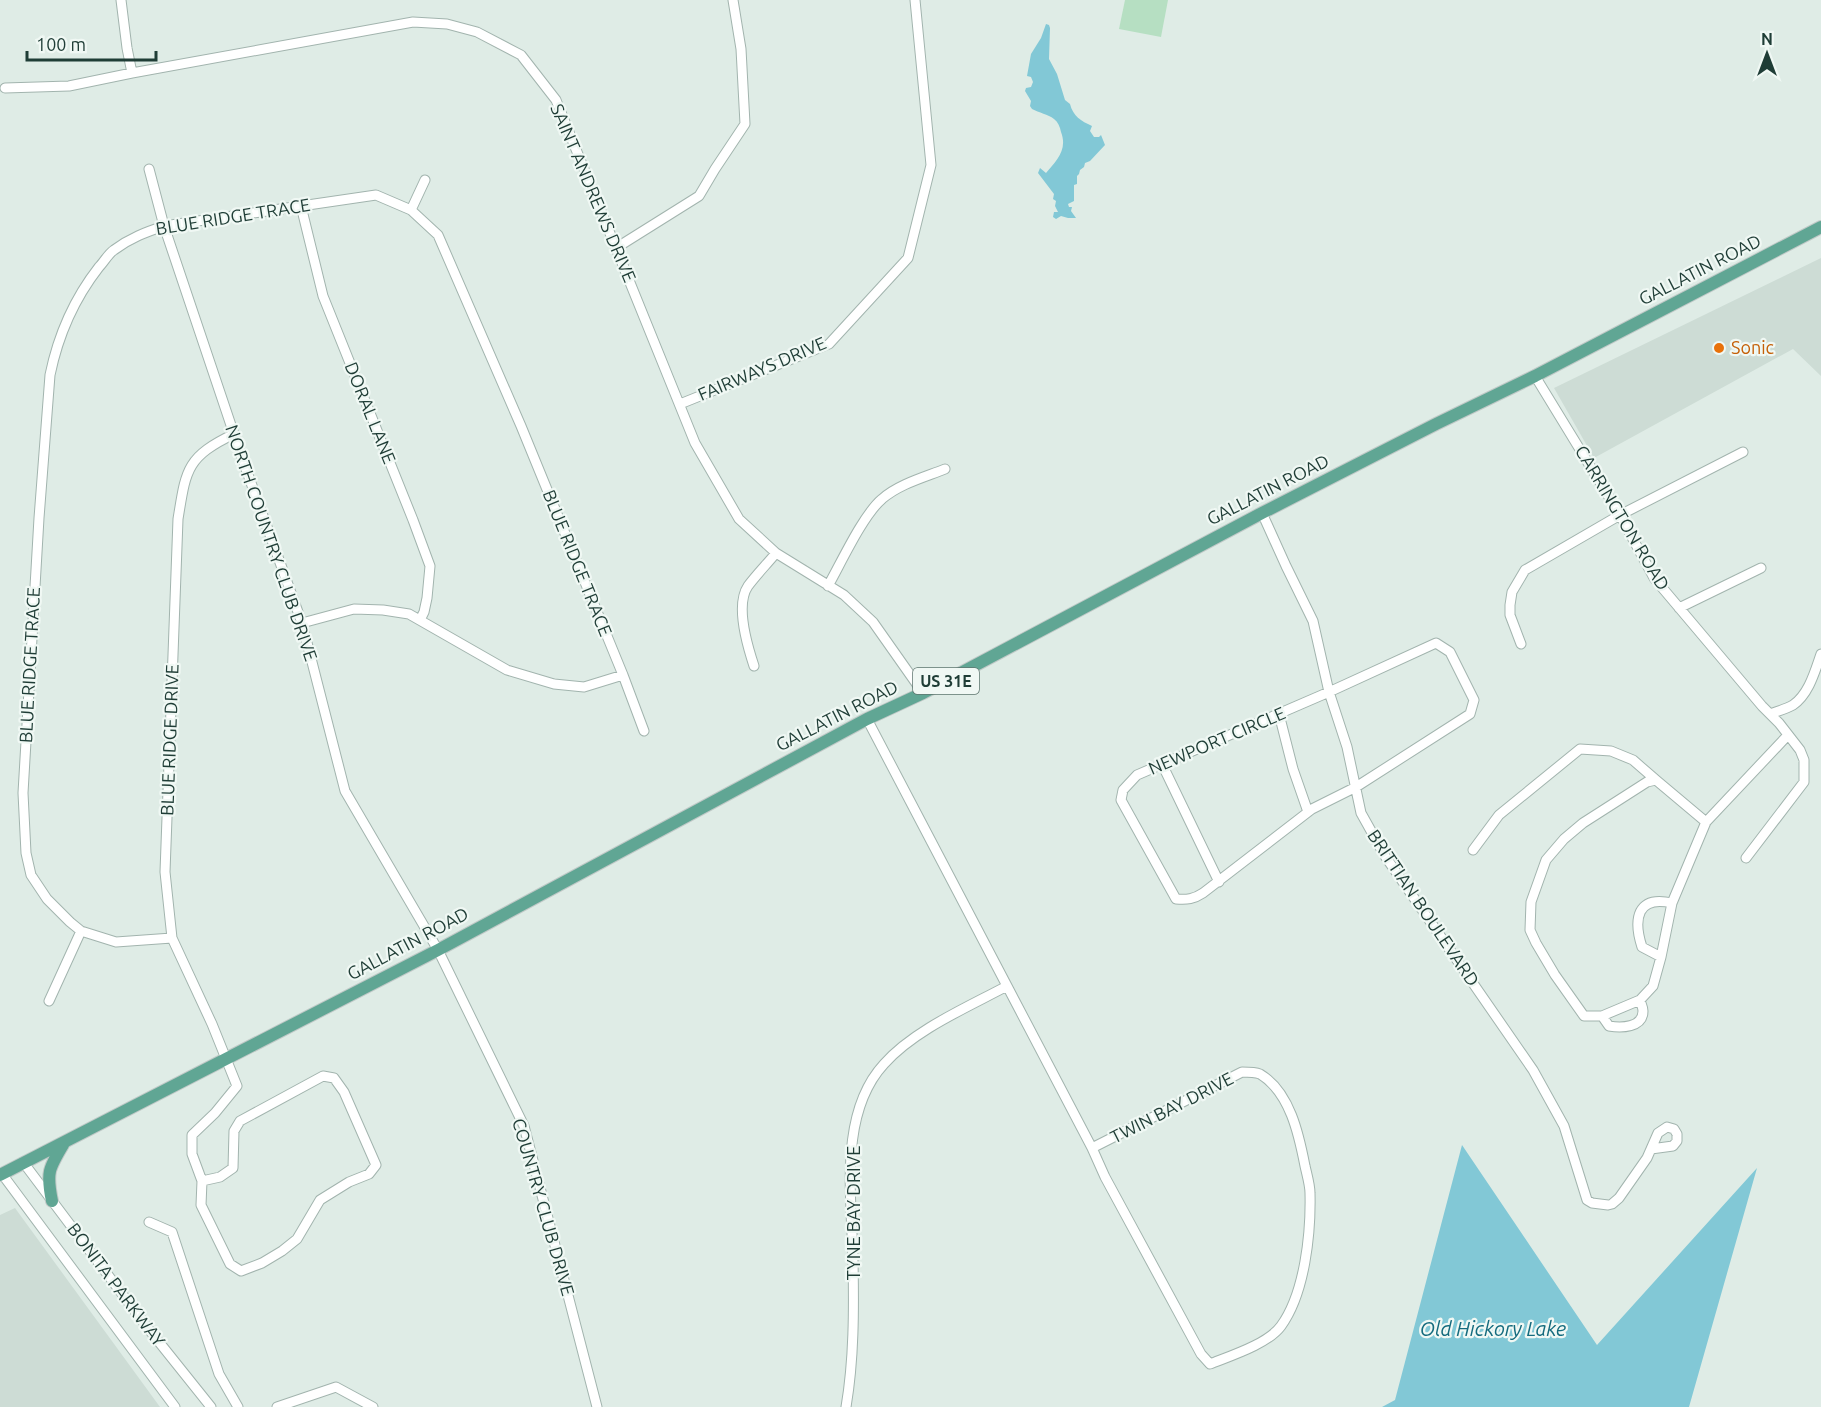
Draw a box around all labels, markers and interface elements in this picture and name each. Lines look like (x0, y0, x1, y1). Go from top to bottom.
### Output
scale bar (27, 24, 156, 62)
north arrow (1737, 24, 1797, 84)
text: N (1761, 30, 1773, 48)
text: 100 m (36, 34, 86, 54)
street label: SAINT ANDREWS DRIVE (547, 101, 641, 285)
street label: BLUE RIDGE TRACE (154, 194, 311, 238)
street label: GALLATIN ROAD (1635, 230, 1764, 308)
street label: FAIRWAYS DRIVE (695, 332, 829, 404)
place label: Sonic (1731, 337, 1774, 357)
marker: Sonic (1712, 341, 1726, 355)
street label: DORAL LANE (341, 359, 400, 466)
street label: NORTH COUNTRY CLUB DRIVE (222, 422, 322, 663)
street label: CARRINGTON ROAD (1572, 442, 1674, 593)
street label: GALLATIN ROAD (1203, 450, 1332, 528)
street label: BLUE RIDGE TRACE (539, 487, 616, 639)
street label: BLUE RIDGE TRACE (15, 586, 43, 743)
street label: BLUE RIDGE DRIVE (156, 664, 182, 816)
road number: US 31E (913, 668, 979, 694)
street label: GALLATIN ROAD (772, 676, 901, 754)
street label: NEWPORT CIRCLE (1145, 702, 1288, 778)
street label: BRITTIAN BOULEVARD (1364, 826, 1484, 989)
street label: GALLATIN ROAD (344, 903, 471, 983)
street label: TWIN BAY DRIVE (1107, 1068, 1236, 1147)
street label: COUNTRY CLUB DRIVE (509, 1116, 579, 1298)
street label: TYNE BAY DRIVE (843, 1146, 863, 1280)
street label: BONITA PARKWAY (64, 1219, 170, 1350)
water label: Old Hickory Lake (1420, 1317, 1566, 1340)

